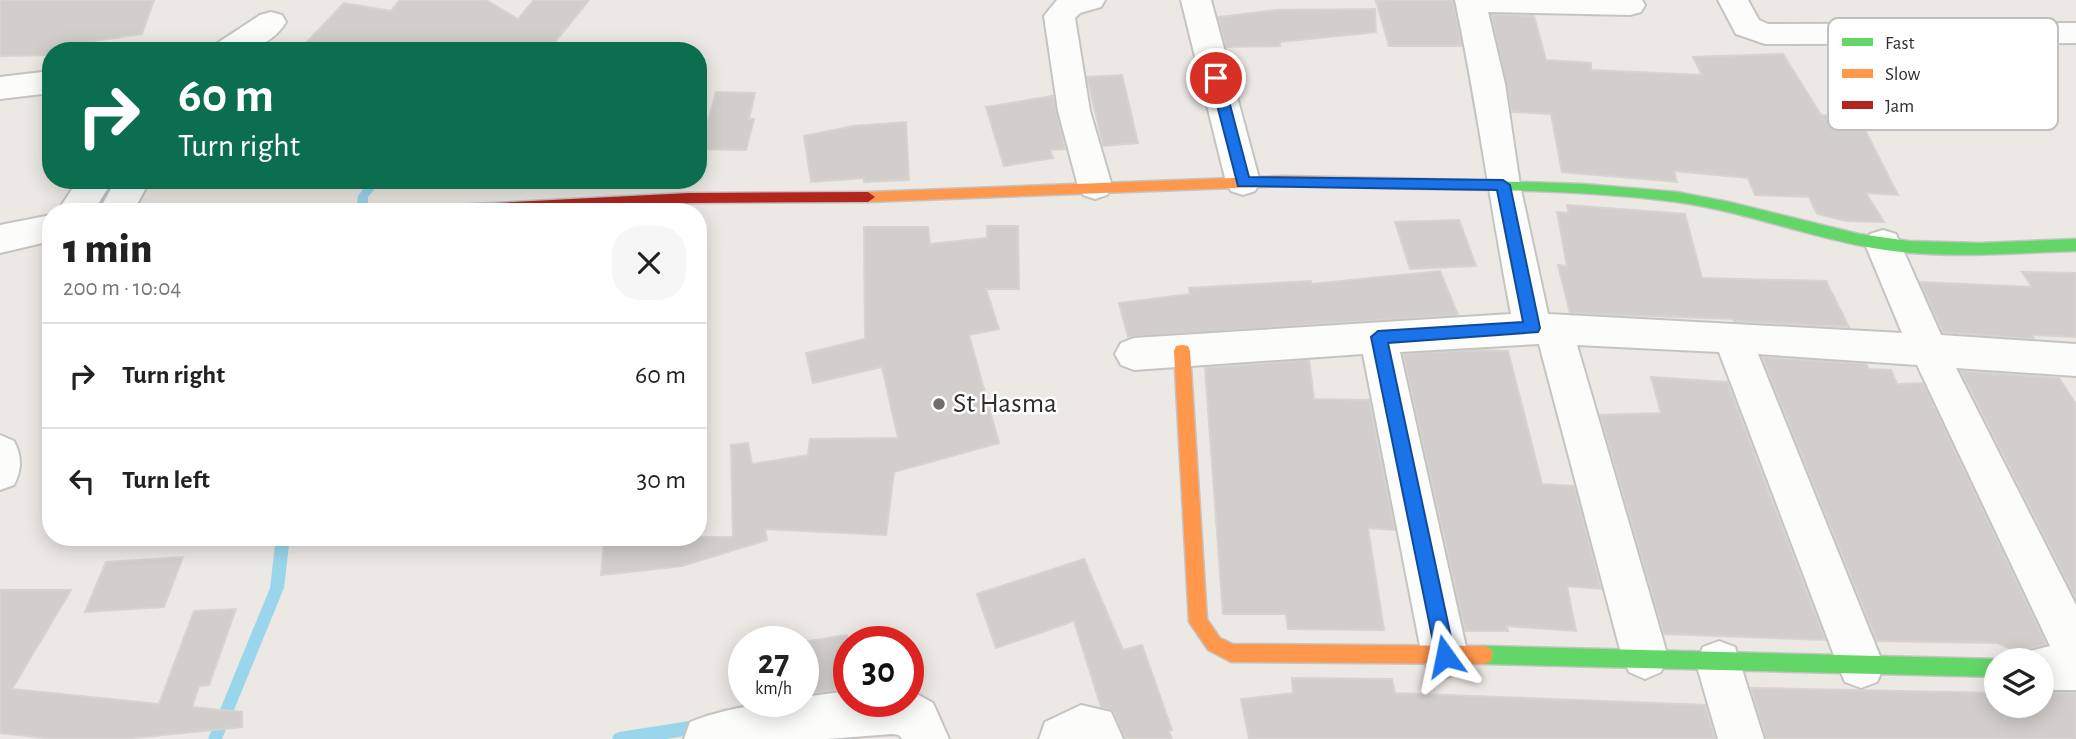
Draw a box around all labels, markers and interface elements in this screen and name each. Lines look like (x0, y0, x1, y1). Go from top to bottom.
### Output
legend (1828, 18, 2058, 130)
text: Fast (1885, 34, 1915, 53)
pin (1186, 48, 1246, 108)
icon: arrive (1197, 59, 1235, 97)
text: Slow (1885, 65, 1921, 84)
icon: right (63, 70, 154, 161)
text: 60 m (178, 72, 274, 121)
text: Jam (1885, 97, 1914, 116)
text: Turn right (178, 130, 300, 162)
button: close (612, 226, 686, 300)
text: 1 min (63, 228, 152, 270)
text: 200 m · 10:04 (63, 277, 181, 300)
icon: right (63, 357, 101, 395)
text: Turn right (122, 362, 225, 388)
text: 60 m (635, 362, 686, 388)
place label: St Hasma (953, 390, 1057, 418)
marker: St Hasma (931, 396, 947, 412)
icon: left (63, 462, 101, 500)
text: Turn left (122, 467, 210, 493)
text: 30 m (636, 467, 686, 493)
position arrow (1408, 619, 1482, 693)
speed limit sign: 30 (833, 626, 924, 717)
text: 27 (758, 645, 789, 680)
map controls (1984, 648, 2054, 718)
button: layers (1984, 648, 2054, 718)
text: km/h (755, 680, 792, 698)

